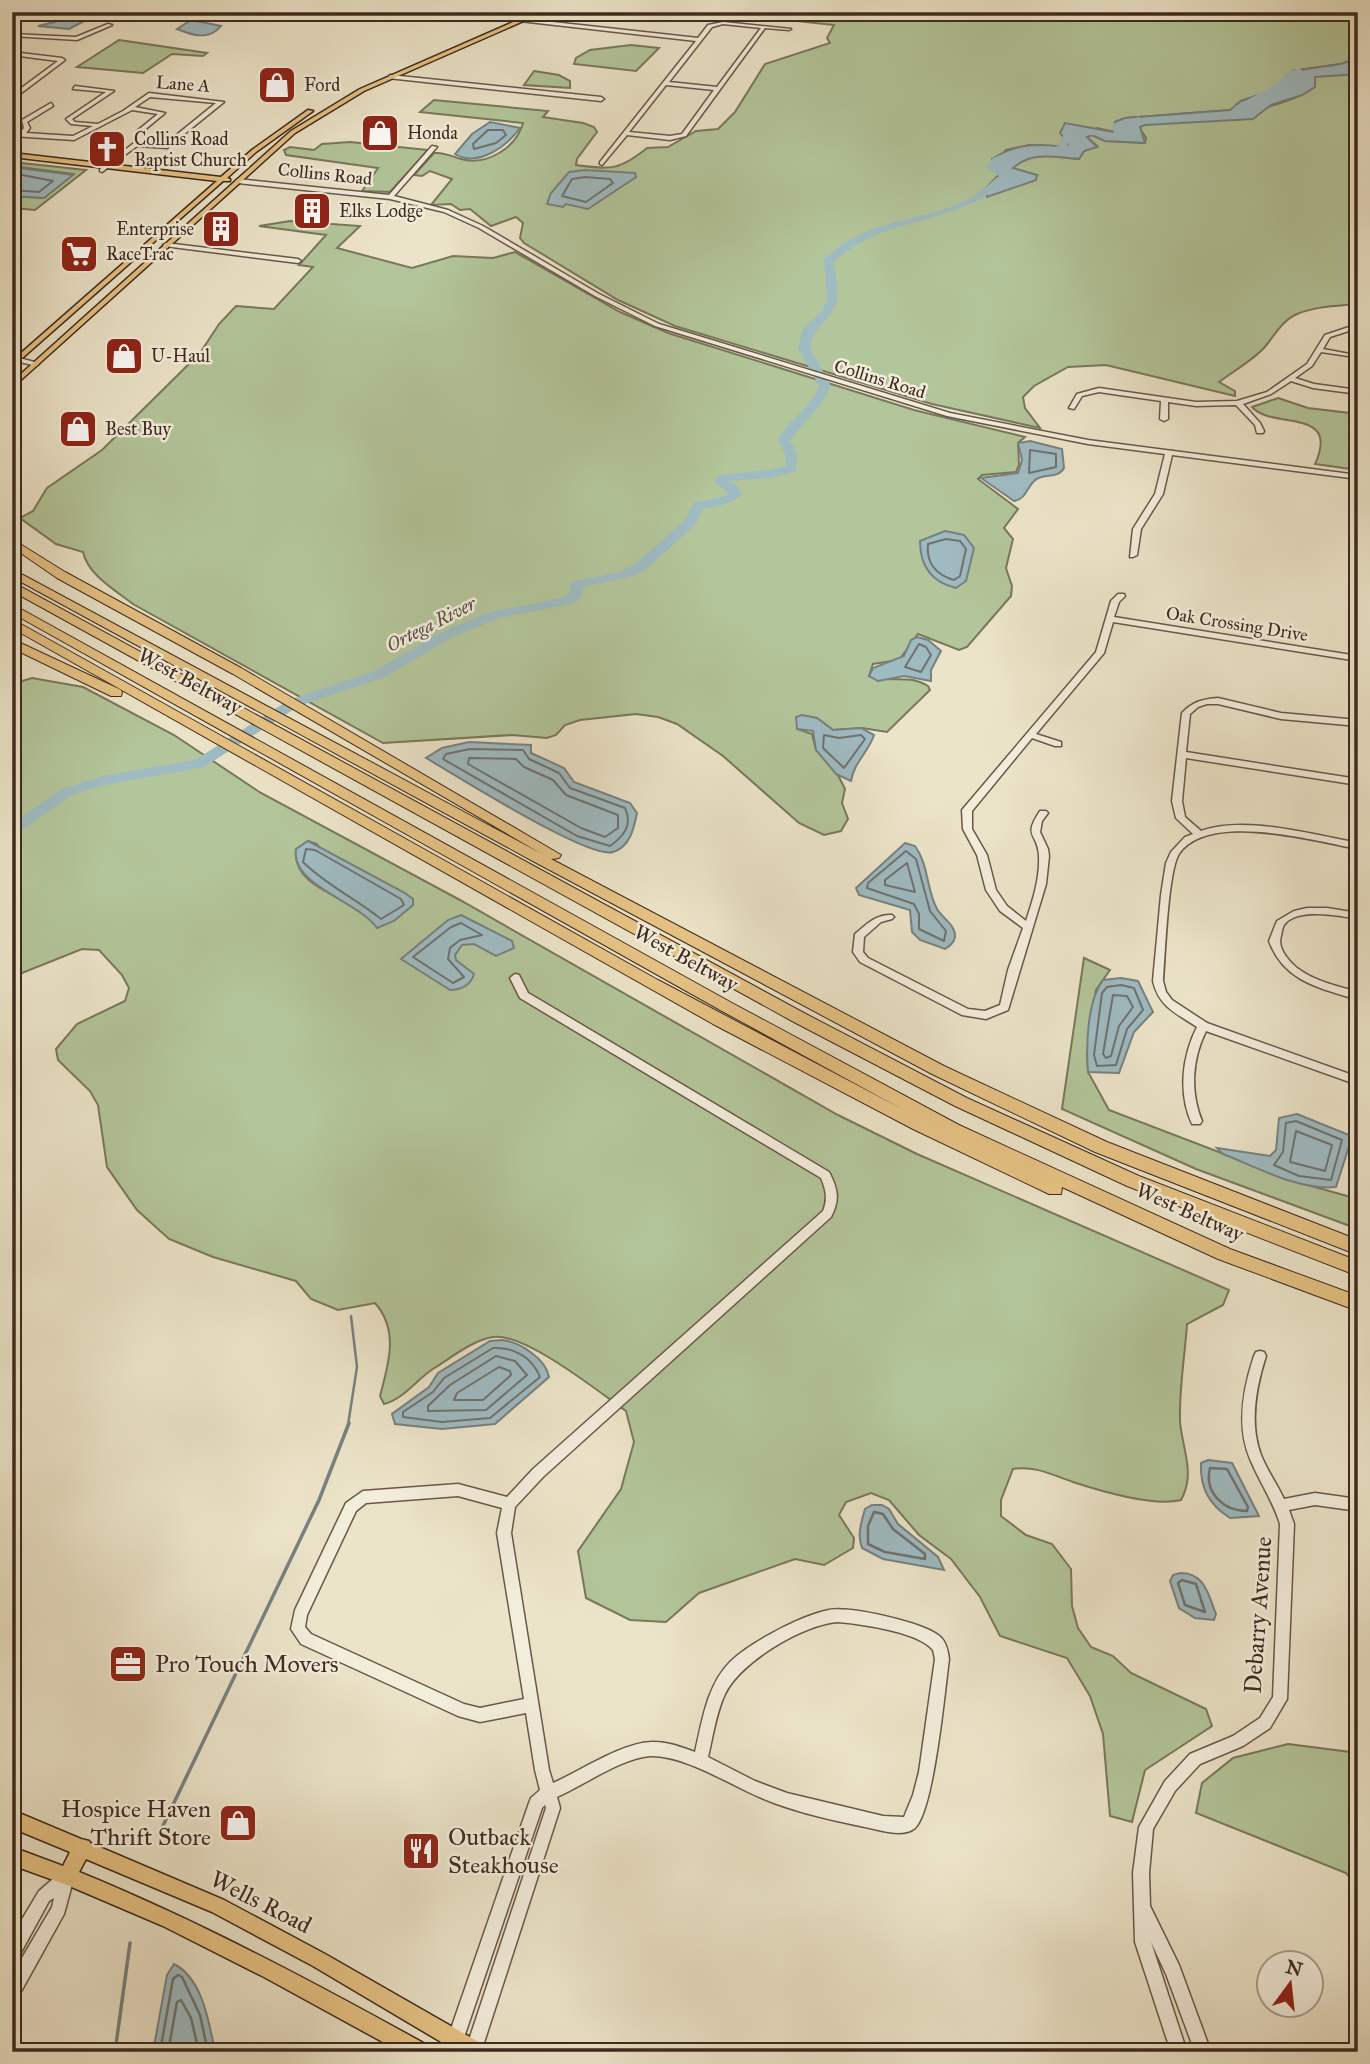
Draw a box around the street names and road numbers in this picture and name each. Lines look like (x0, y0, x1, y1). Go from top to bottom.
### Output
street label: Lane A (155, 71, 211, 97)
street label: Collins Road (277, 158, 373, 190)
street label: Collins Road (832, 355, 928, 403)
street label: Oak Crossing Drive (1164, 602, 1310, 647)
street label: West Beltway (133, 642, 248, 721)
street label: West Beltway (629, 919, 744, 998)
street label: West Beltway (1132, 1177, 1249, 1248)
street label: Debarry Avenue (1238, 1536, 1278, 1694)
street label: Wells Road (205, 1864, 317, 1940)

